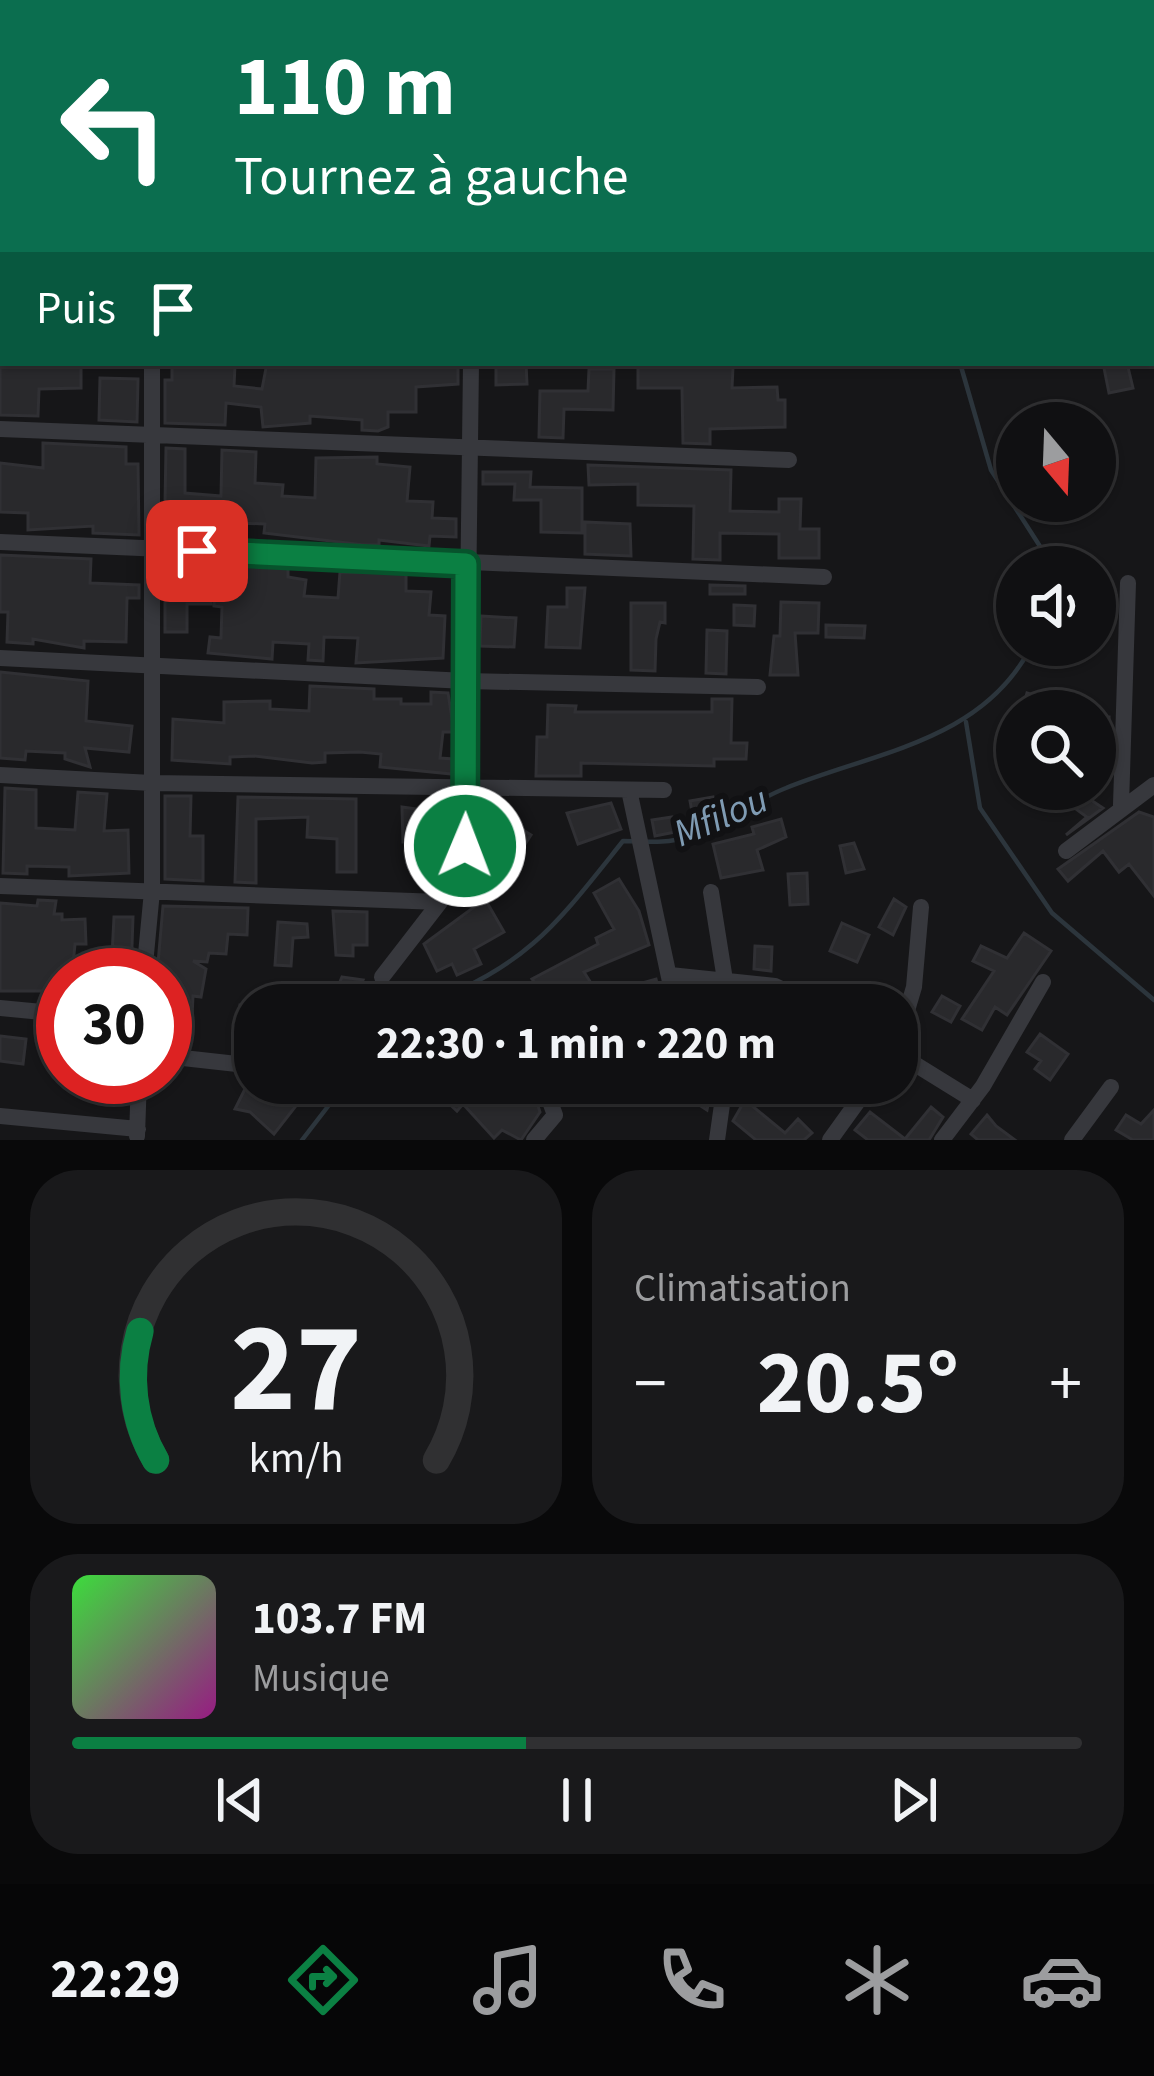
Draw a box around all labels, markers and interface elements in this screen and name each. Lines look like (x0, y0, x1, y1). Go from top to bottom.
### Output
text: 110 m (234, 28, 456, 148)
icon: left (36, 48, 192, 204)
text: Tournez à gauche (234, 139, 629, 216)
icon: arrive (140, 276, 206, 342)
text: Puis (36, 277, 116, 341)
north arrow (996, 402, 1116, 522)
map controls (996, 402, 1116, 810)
pin (146, 500, 248, 602)
icon: arrive (164, 518, 230, 584)
button: sound (996, 546, 1116, 666)
button: search (996, 690, 1116, 810)
water label: Mfilou (665, 772, 777, 862)
position arrow (402, 783, 528, 909)
speed limit sign: 30 (36, 948, 192, 1104)
text: 22:30 · 1 min · 220 m (376, 1012, 776, 1076)
text: Climatisation (634, 1261, 851, 1317)
text: 27 (230, 1281, 362, 1459)
text: 20.5° (757, 1320, 959, 1448)
text: − (634, 1337, 667, 1431)
text: + (1049, 1337, 1082, 1431)
text: km/h (248, 1428, 344, 1489)
text: 103.7 FM (252, 1587, 427, 1651)
text: Musique (252, 1651, 390, 1707)
icon: previous (207, 1767, 273, 1833)
icon: pause (544, 1767, 610, 1833)
icon: next (881, 1767, 947, 1833)
icon: directions (281, 1938, 365, 2022)
icon: music (466, 1938, 550, 2022)
icon: phone (650, 1938, 734, 2022)
icon: climate (835, 1938, 919, 2022)
icon: car (1020, 1938, 1104, 2022)
text: 22:29 (50, 1942, 181, 2019)

